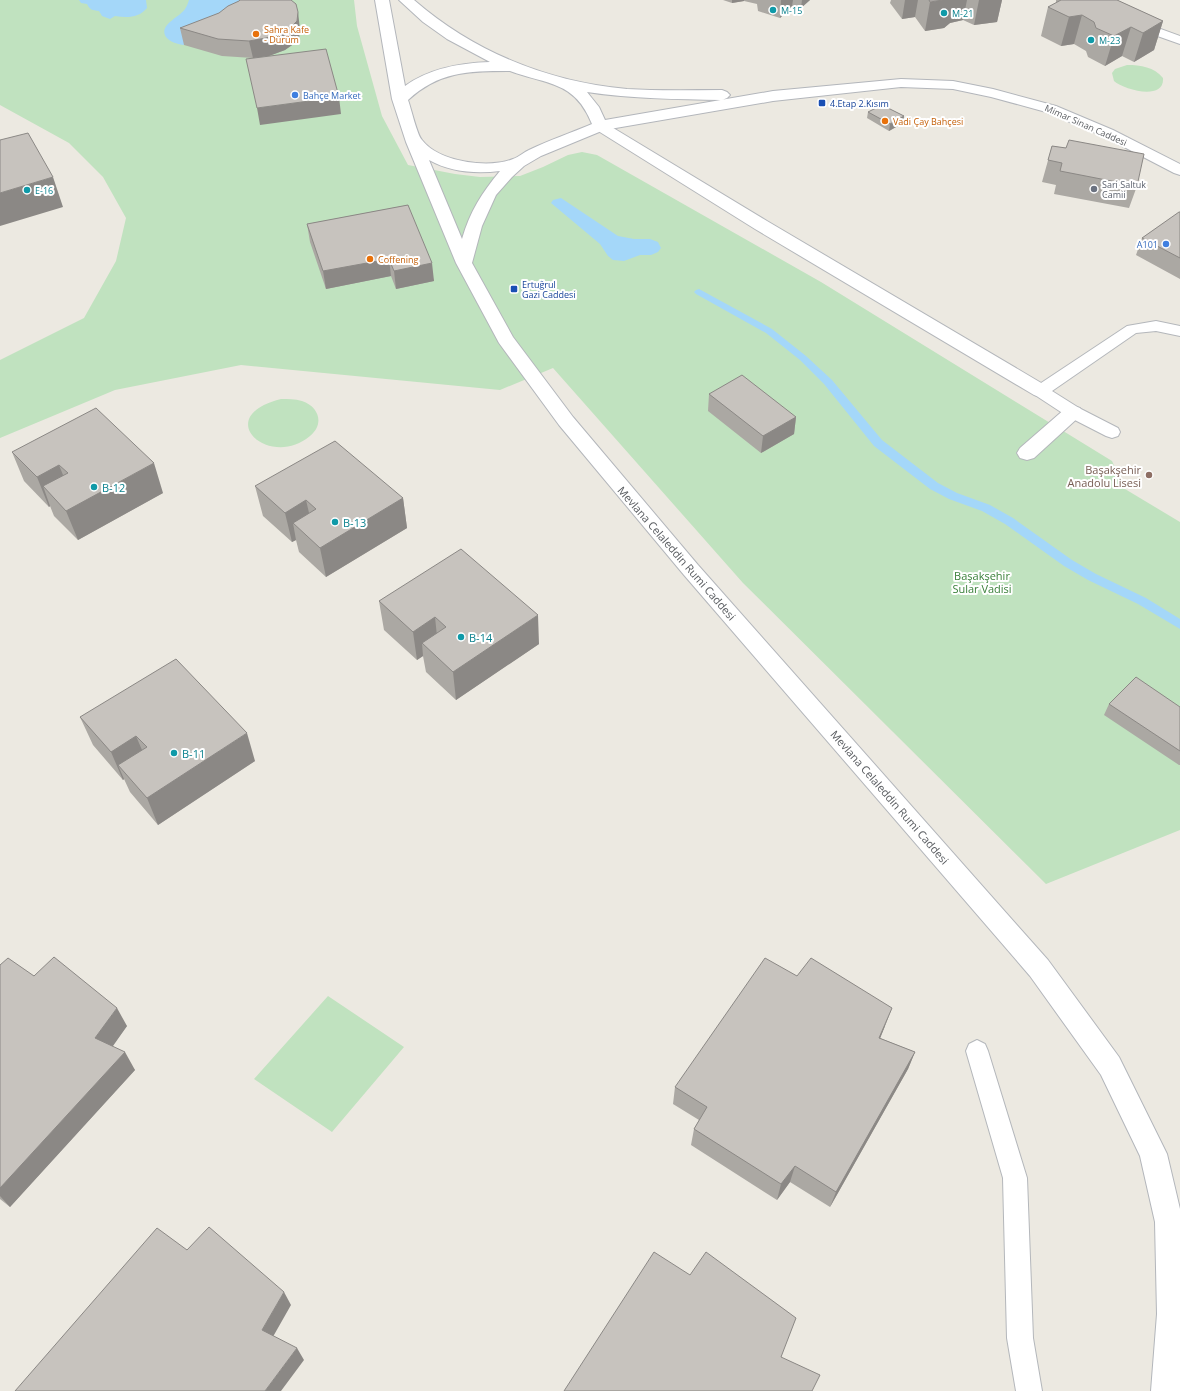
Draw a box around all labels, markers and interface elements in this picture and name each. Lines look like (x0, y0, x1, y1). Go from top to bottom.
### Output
place label: M-15 (781, 4, 802, 17)
marker: M-15 (768, 5, 778, 15)
place label: M-21 (952, 7, 973, 20)
marker: M-21 (939, 8, 949, 18)
place label: Sahra Kafe - Dürüm (264, 23, 309, 46)
marker: Sahra Kafe - Dürüm (251, 29, 261, 39)
place label: M-23 (1099, 34, 1120, 47)
marker: M-23 (1086, 35, 1096, 45)
place label: Bahçe Market (303, 89, 361, 102)
marker: Bahçe Market (290, 90, 300, 100)
place label: 4.Etap 2.Kısım (830, 97, 889, 110)
marker: 4.Etap 2.Kısım (817, 98, 827, 108)
street label: Mimar Sinan Caddesi (1043, 101, 1129, 149)
place label: Vadi Çay Bahçesi (893, 115, 963, 128)
marker: Vadi Çay Bahçesi (880, 116, 890, 126)
place label: Sari Saltuk Camii (1102, 178, 1146, 201)
place label: E-16 (35, 184, 53, 197)
marker: Sari Saltuk Camii (1089, 184, 1099, 194)
marker: E-16 (22, 185, 32, 195)
place label: A101 (1137, 238, 1158, 251)
marker: A101 (1161, 239, 1171, 249)
place label: Coffening (378, 253, 419, 266)
marker: Coffening (365, 254, 375, 264)
place label: Ertuğrul Gazi Caddesi (522, 278, 576, 301)
marker: Ertuğrul Gazi Caddesi (509, 284, 519, 294)
place label: Başakşehir Anadolu Lisesi (1068, 462, 1141, 490)
marker: Başakşehir Anadolu Lisesi (1144, 470, 1154, 480)
place label: B-12 (102, 480, 125, 495)
marker: B-12 (89, 482, 99, 492)
street label: Mevlana Celaleddin Rumi Caddesi (615, 483, 739, 623)
place label: B-13 (343, 515, 366, 530)
marker: B-13 (330, 517, 340, 527)
park label: Başakşehir Sular Vadisi (952, 568, 1012, 596)
place label: B-14 (469, 630, 493, 645)
marker: B-14 (456, 632, 466, 642)
street label: Mevlana Celaleddin Rumi Caddesi (828, 727, 952, 867)
place label: B-11 (182, 746, 205, 761)
marker: B-11 (169, 748, 179, 758)

